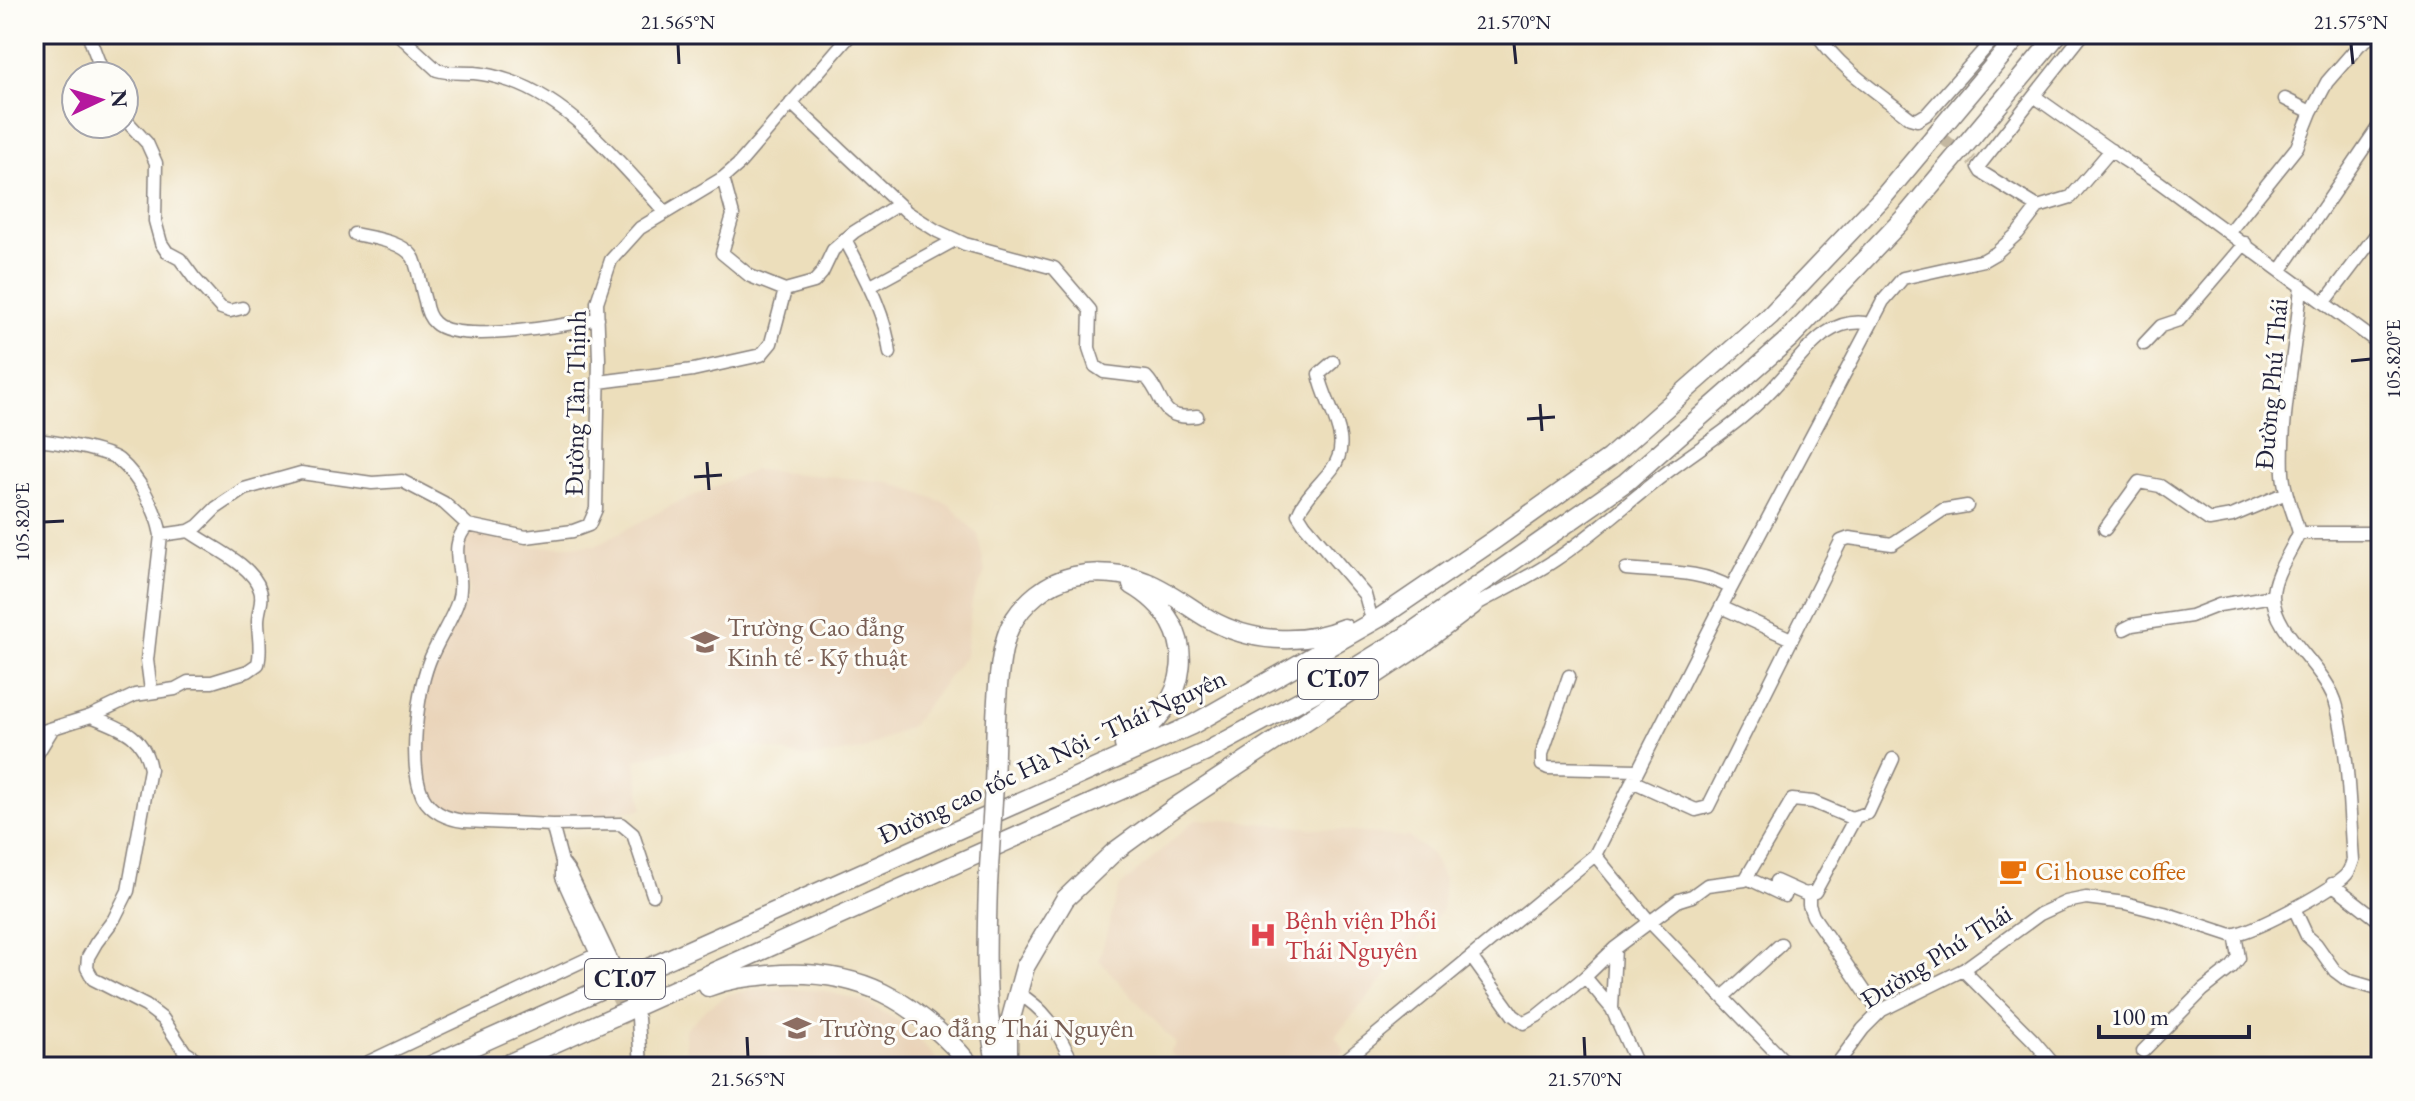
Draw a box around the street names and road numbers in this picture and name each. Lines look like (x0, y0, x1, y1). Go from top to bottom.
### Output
street label: Đường Phú Thái (2247, 297, 2295, 471)
street label: Đường Tân Thịnh (556, 310, 594, 496)
road number: CT.07 (1298, 659, 1378, 699)
street label: Đường cao tốc Hà Nội - Thái Nguyên (873, 660, 1232, 852)
street label: Đường Phú Thái (1854, 896, 2018, 1016)
road number: CT.07 (585, 959, 665, 999)

